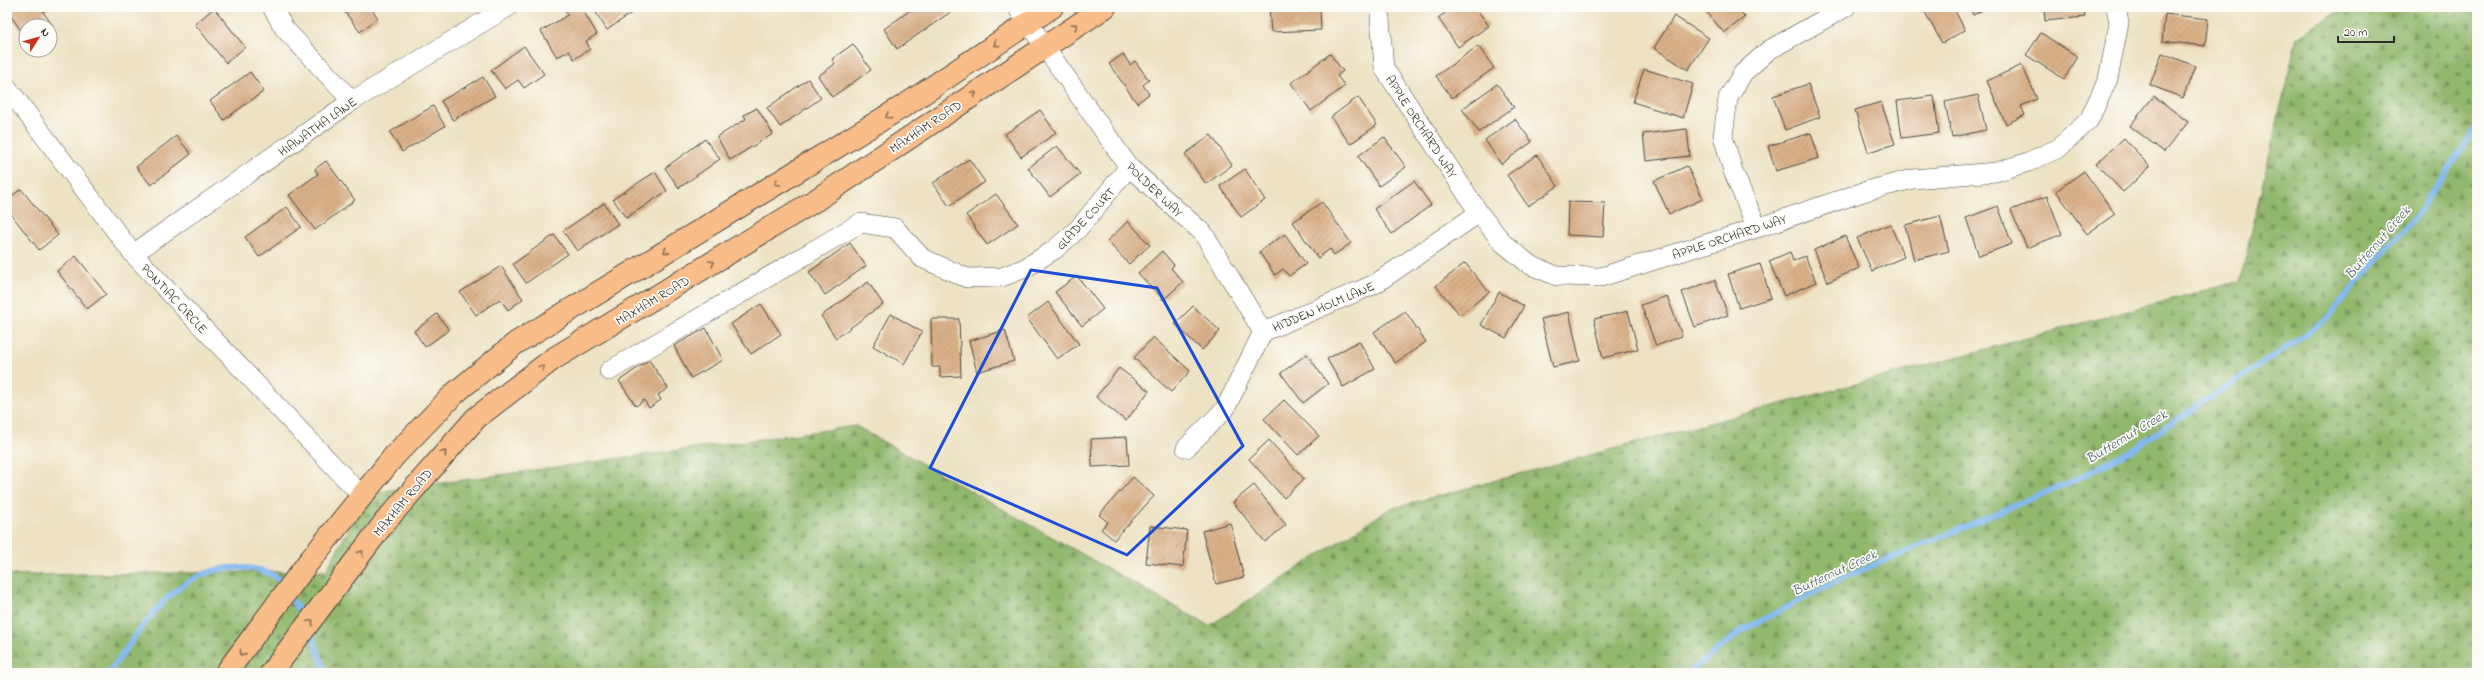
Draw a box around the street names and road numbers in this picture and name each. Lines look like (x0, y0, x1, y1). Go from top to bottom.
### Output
street label: APPLE ORCHARD WAY (1380, 72, 1461, 182)
street label: HIAWATHA LANE (275, 93, 361, 162)
street label: MAXHAM ROAD (886, 96, 966, 158)
street label: POLDER WAY (1121, 158, 1186, 222)
street label: GLADE COURT (1052, 183, 1121, 255)
street label: APPLE ORCHARD WAY (1670, 210, 1789, 265)
street label: PONTIAC CIRCLE (136, 260, 212, 339)
street label: MAXHAM ROAD (612, 272, 693, 331)
street label: HIDDEN HOLM LANE (1270, 277, 1378, 337)
street label: MAXHAM ROAD (369, 465, 437, 541)

